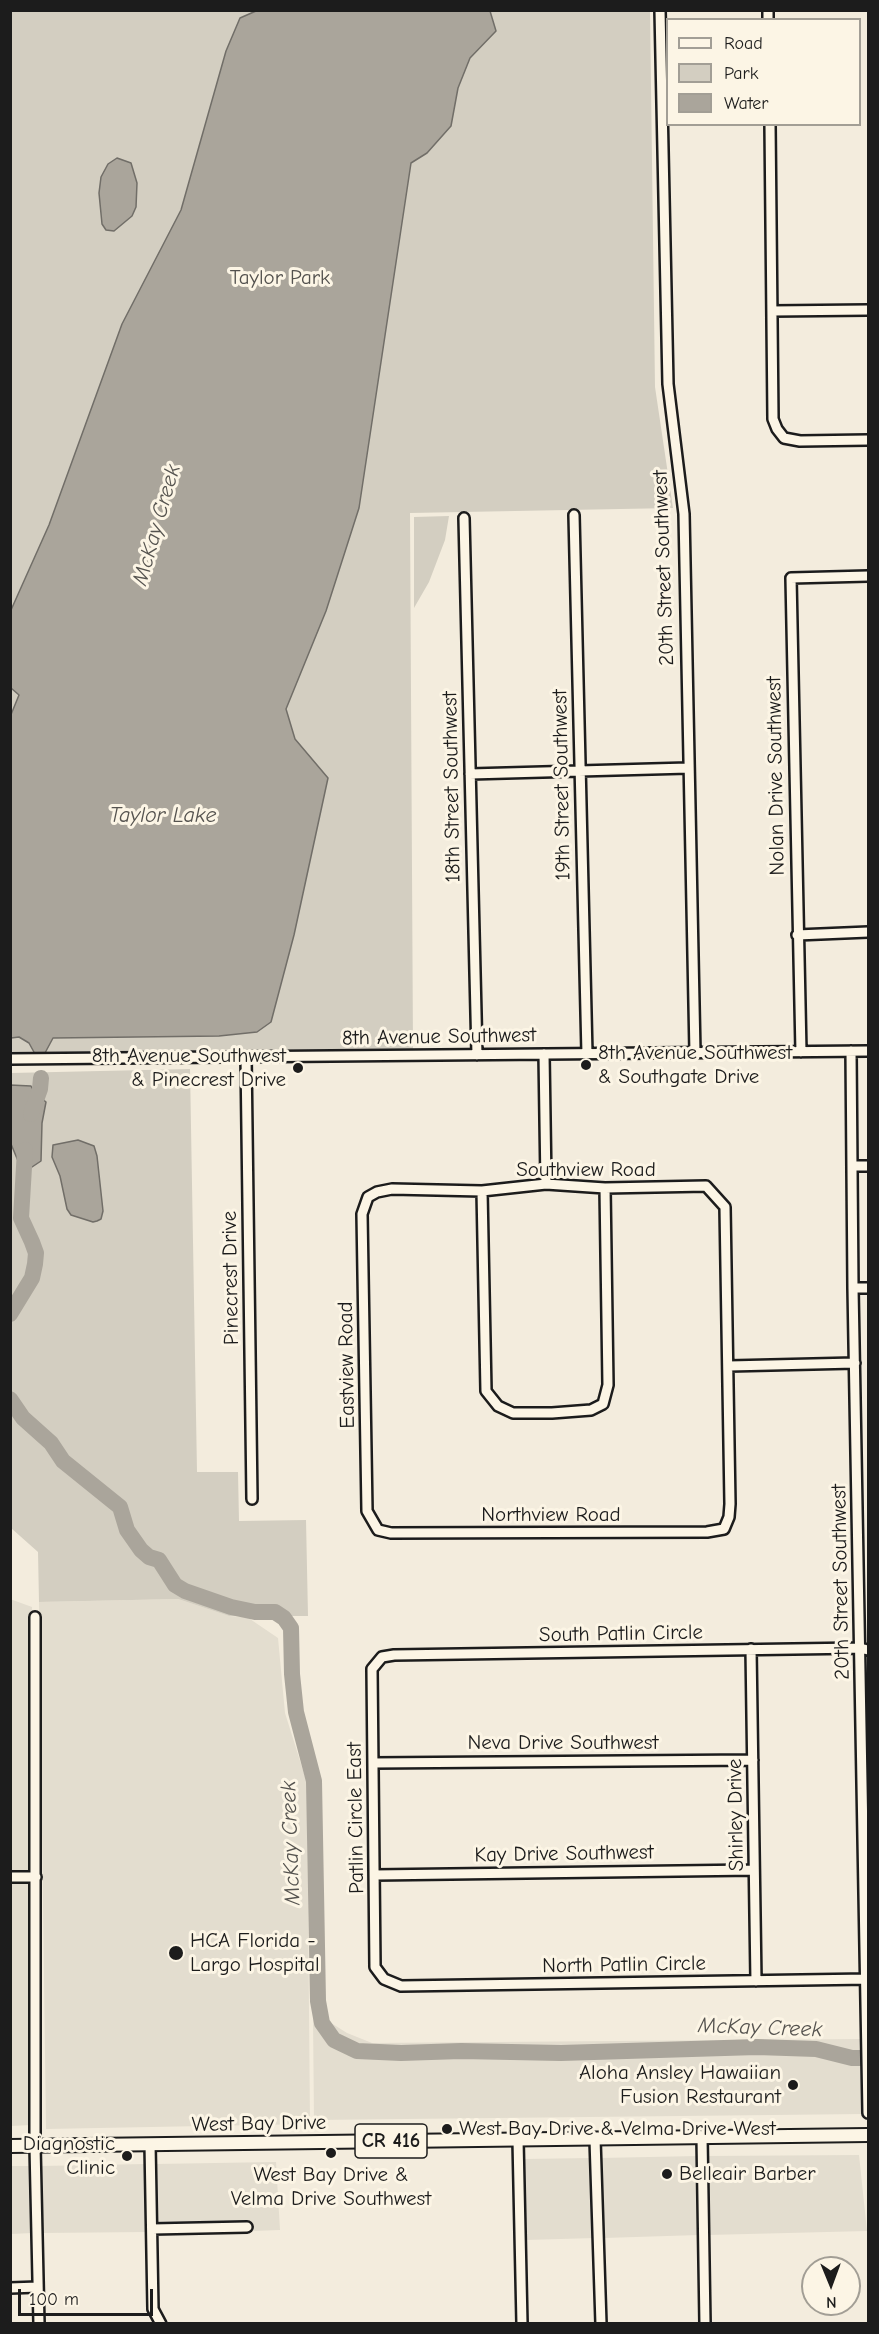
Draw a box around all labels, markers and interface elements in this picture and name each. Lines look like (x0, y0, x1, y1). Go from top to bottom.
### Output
legend (666, 18, 861, 126)
text: Road (724, 33, 763, 54)
text: Park (724, 63, 758, 84)
text: Water (724, 93, 768, 114)
park label: Taylor Park (230, 265, 330, 291)
water label: McKay Creek (127, 462, 187, 588)
street label: 20th Street Southwest (648, 470, 680, 666)
street label: Nolan Drive Southwest (762, 676, 790, 876)
street label: 19th Street Southwest (548, 689, 576, 881)
street label: 18th Street Southwest (438, 691, 466, 883)
water label: Taylor Lake (109, 803, 217, 829)
street label: 8th Avenue Southwest (342, 1023, 536, 1051)
place label: 8th Avenue Southwest & Southgate Drive (598, 1040, 792, 1090)
place label: 8th Avenue Southwest & Pinecrest Drive (92, 1043, 286, 1093)
marker: 8th Avenue Southwest & Southgate Drive (579, 1058, 593, 1072)
marker: 8th Avenue Southwest & Pinecrest Drive (291, 1061, 305, 1075)
street label: Southview Road (516, 1157, 656, 1183)
street label: Pinecrest Drive (217, 1211, 245, 1345)
street label: Eastview Road (333, 1301, 361, 1429)
street label: 20th Street Southwest (827, 1484, 855, 1680)
street label: Northview Road (481, 1502, 621, 1528)
street label: South Patlin Circle (539, 1620, 703, 1648)
street label: Neva Drive Southwest (468, 1730, 658, 1756)
street label: Patlin Circle East (342, 1742, 370, 1894)
street label: Shirley Drive (722, 1758, 750, 1872)
water label: McKay Creek (276, 1780, 306, 1906)
street label: Kay Drive Southwest (474, 1840, 654, 1868)
place label: HCA Florida - Largo Hospital (190, 1928, 320, 1978)
marker: HCA Florida - Largo Hospital (167, 1944, 185, 1962)
street label: North Patlin Circle (542, 1951, 706, 1979)
water label: McKay Creek (697, 2013, 823, 2043)
place label: Aloha Ansley Hawaiian Fusion Restaurant (579, 2060, 781, 2110)
marker: Aloha Ansley Hawaiian Fusion Restaurant (786, 2078, 800, 2092)
street label: West Bay Drive (192, 2110, 326, 2138)
place label: West Bay Drive & Velma Drive West (459, 2116, 776, 2142)
marker: West Bay Drive & Velma Drive West (440, 2122, 454, 2136)
road number: CR 416 (355, 2124, 427, 2158)
place label: Diagnostic Clinic (23, 2131, 115, 2181)
marker: West Bay Drive & Velma Drive Southwest (324, 2146, 338, 2160)
marker: Diagnostic Clinic (120, 2149, 134, 2163)
place label: Belleair Barber (679, 2161, 815, 2187)
place label: West Bay Drive & Velma Drive Southwest (231, 2162, 431, 2212)
marker: Belleair Barber (660, 2167, 674, 2181)
north arrow (801, 2256, 861, 2316)
scale bar (21, 2277, 156, 2315)
text: 100 m (29, 2289, 79, 2310)
text: N (826, 2293, 837, 2311)

